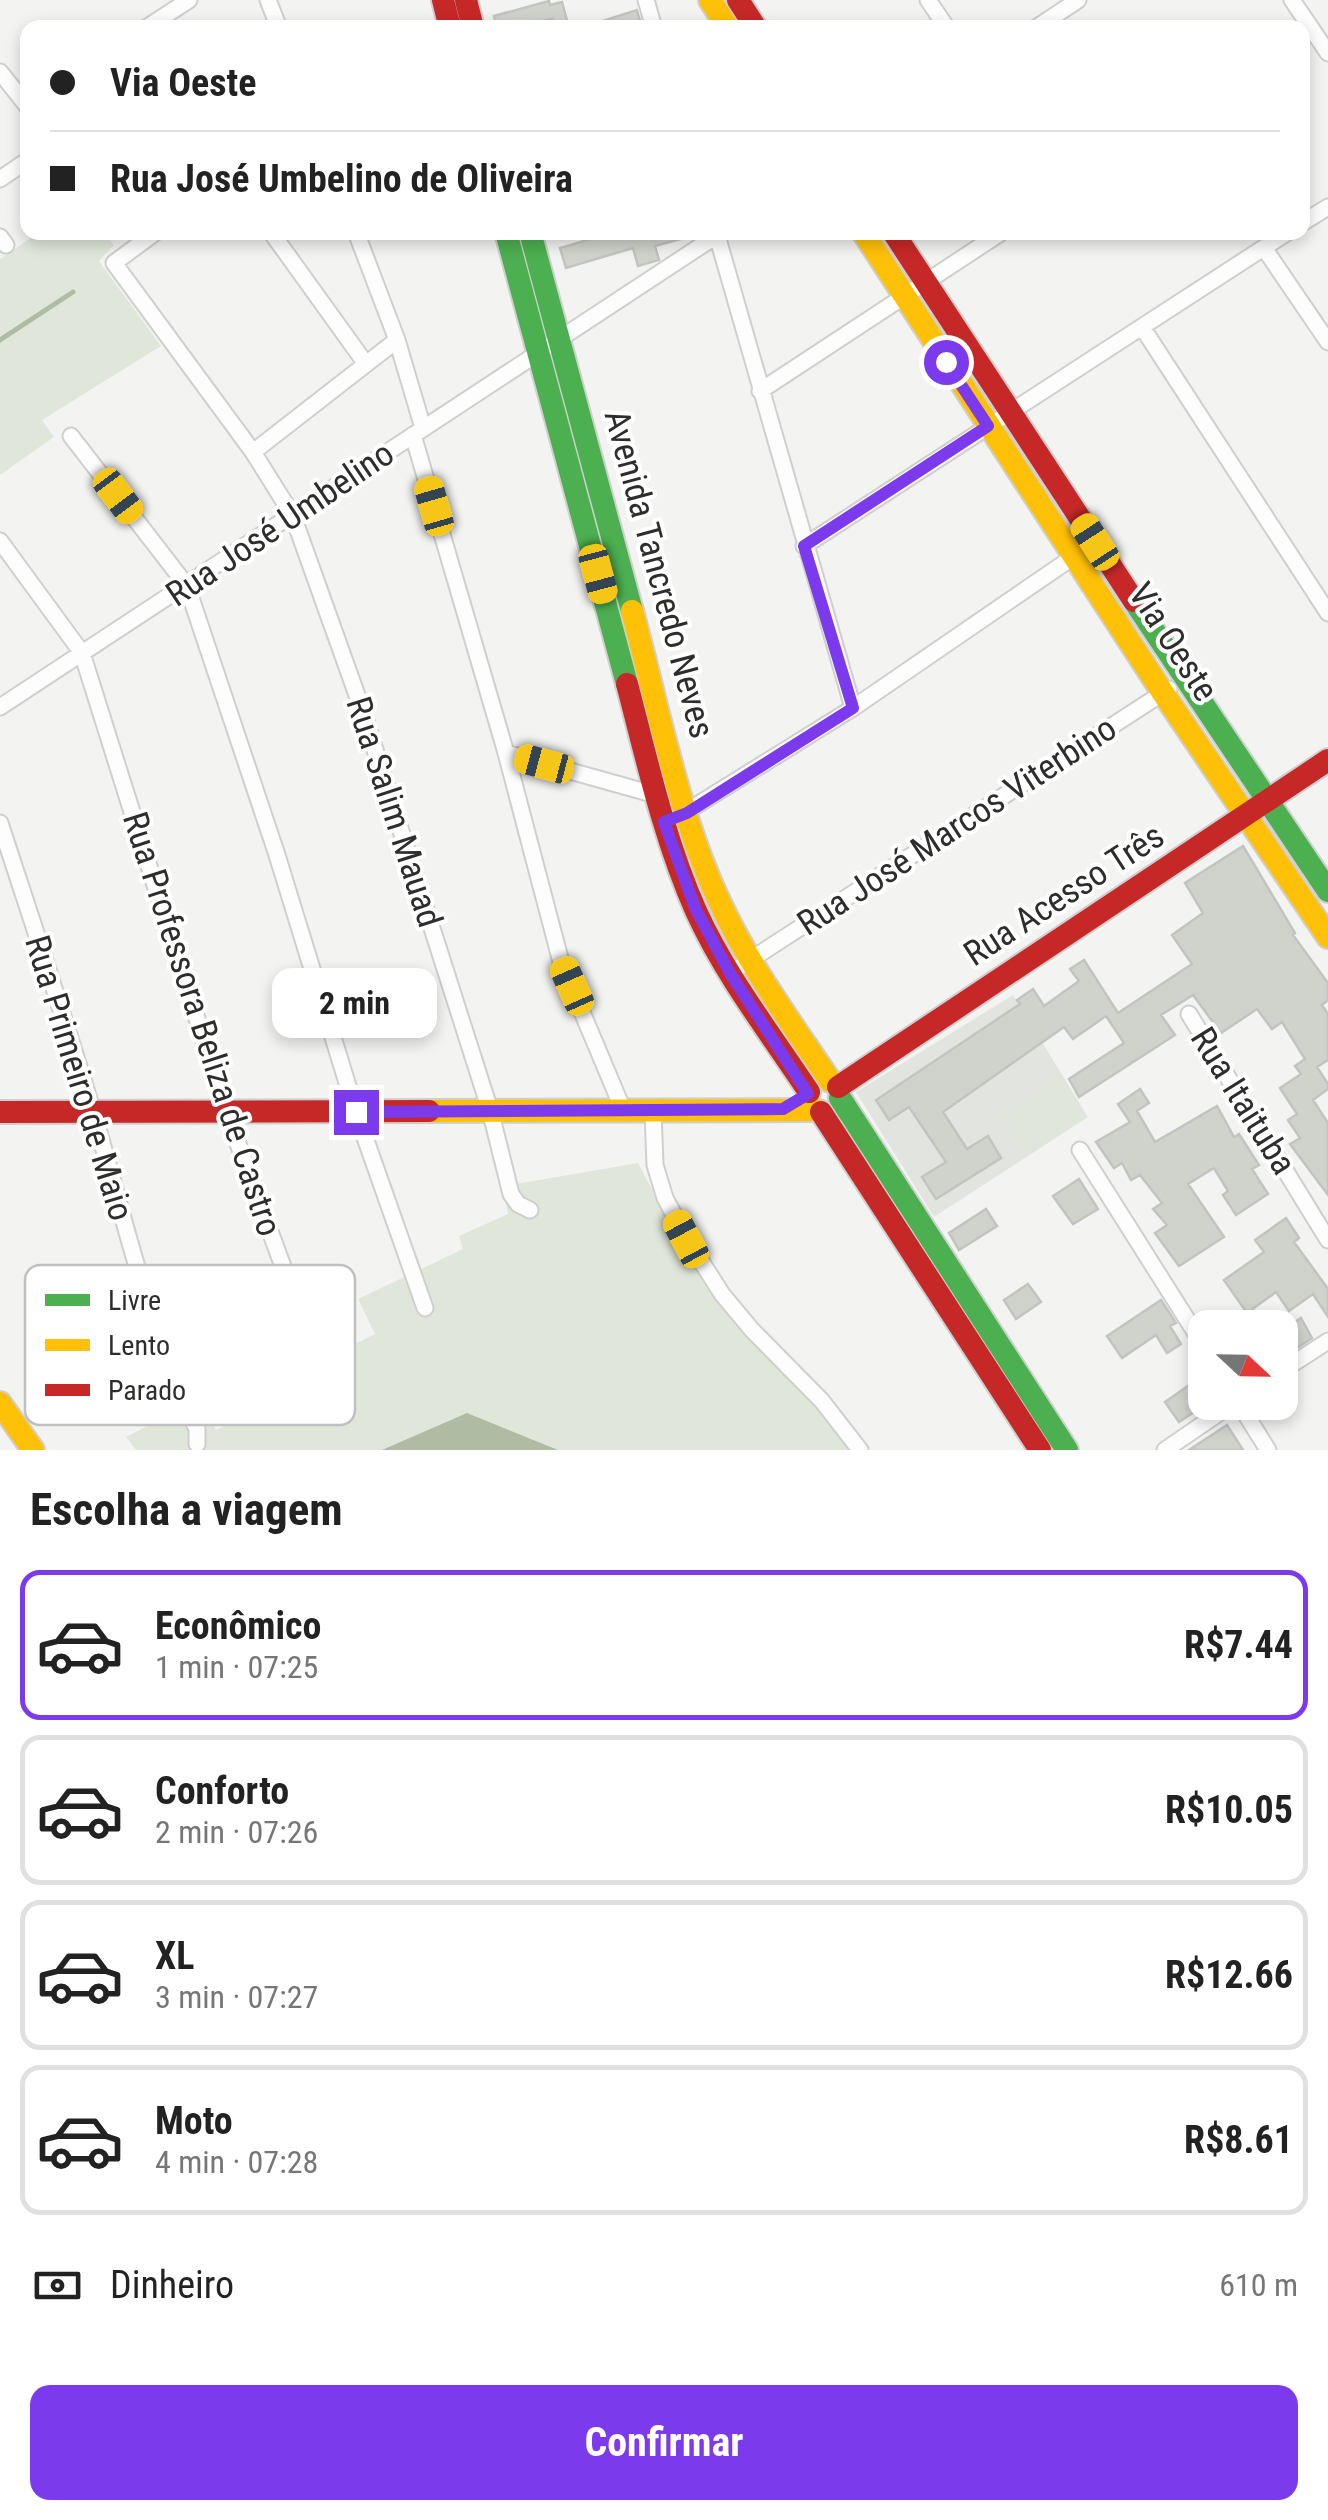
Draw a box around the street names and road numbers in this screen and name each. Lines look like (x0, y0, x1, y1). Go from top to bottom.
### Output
street label: Avenida Tancredo Neves (595, 406, 723, 742)
street label: Rua José Umbelino (159, 433, 401, 615)
street label: Via Oeste (1120, 575, 1226, 709)
street label: Rua Salim Mauad (337, 692, 451, 932)
street label: Rua José Marcos Viterbino (790, 708, 1124, 944)
street label: Rua Professora Beliza de Castro (114, 807, 290, 1241)
street label: Rua Acesso Três (957, 815, 1171, 975)
street label: Rua Primeiro de Maio (16, 931, 142, 1225)
street label: Rua Itaituba (1182, 1020, 1304, 1182)

